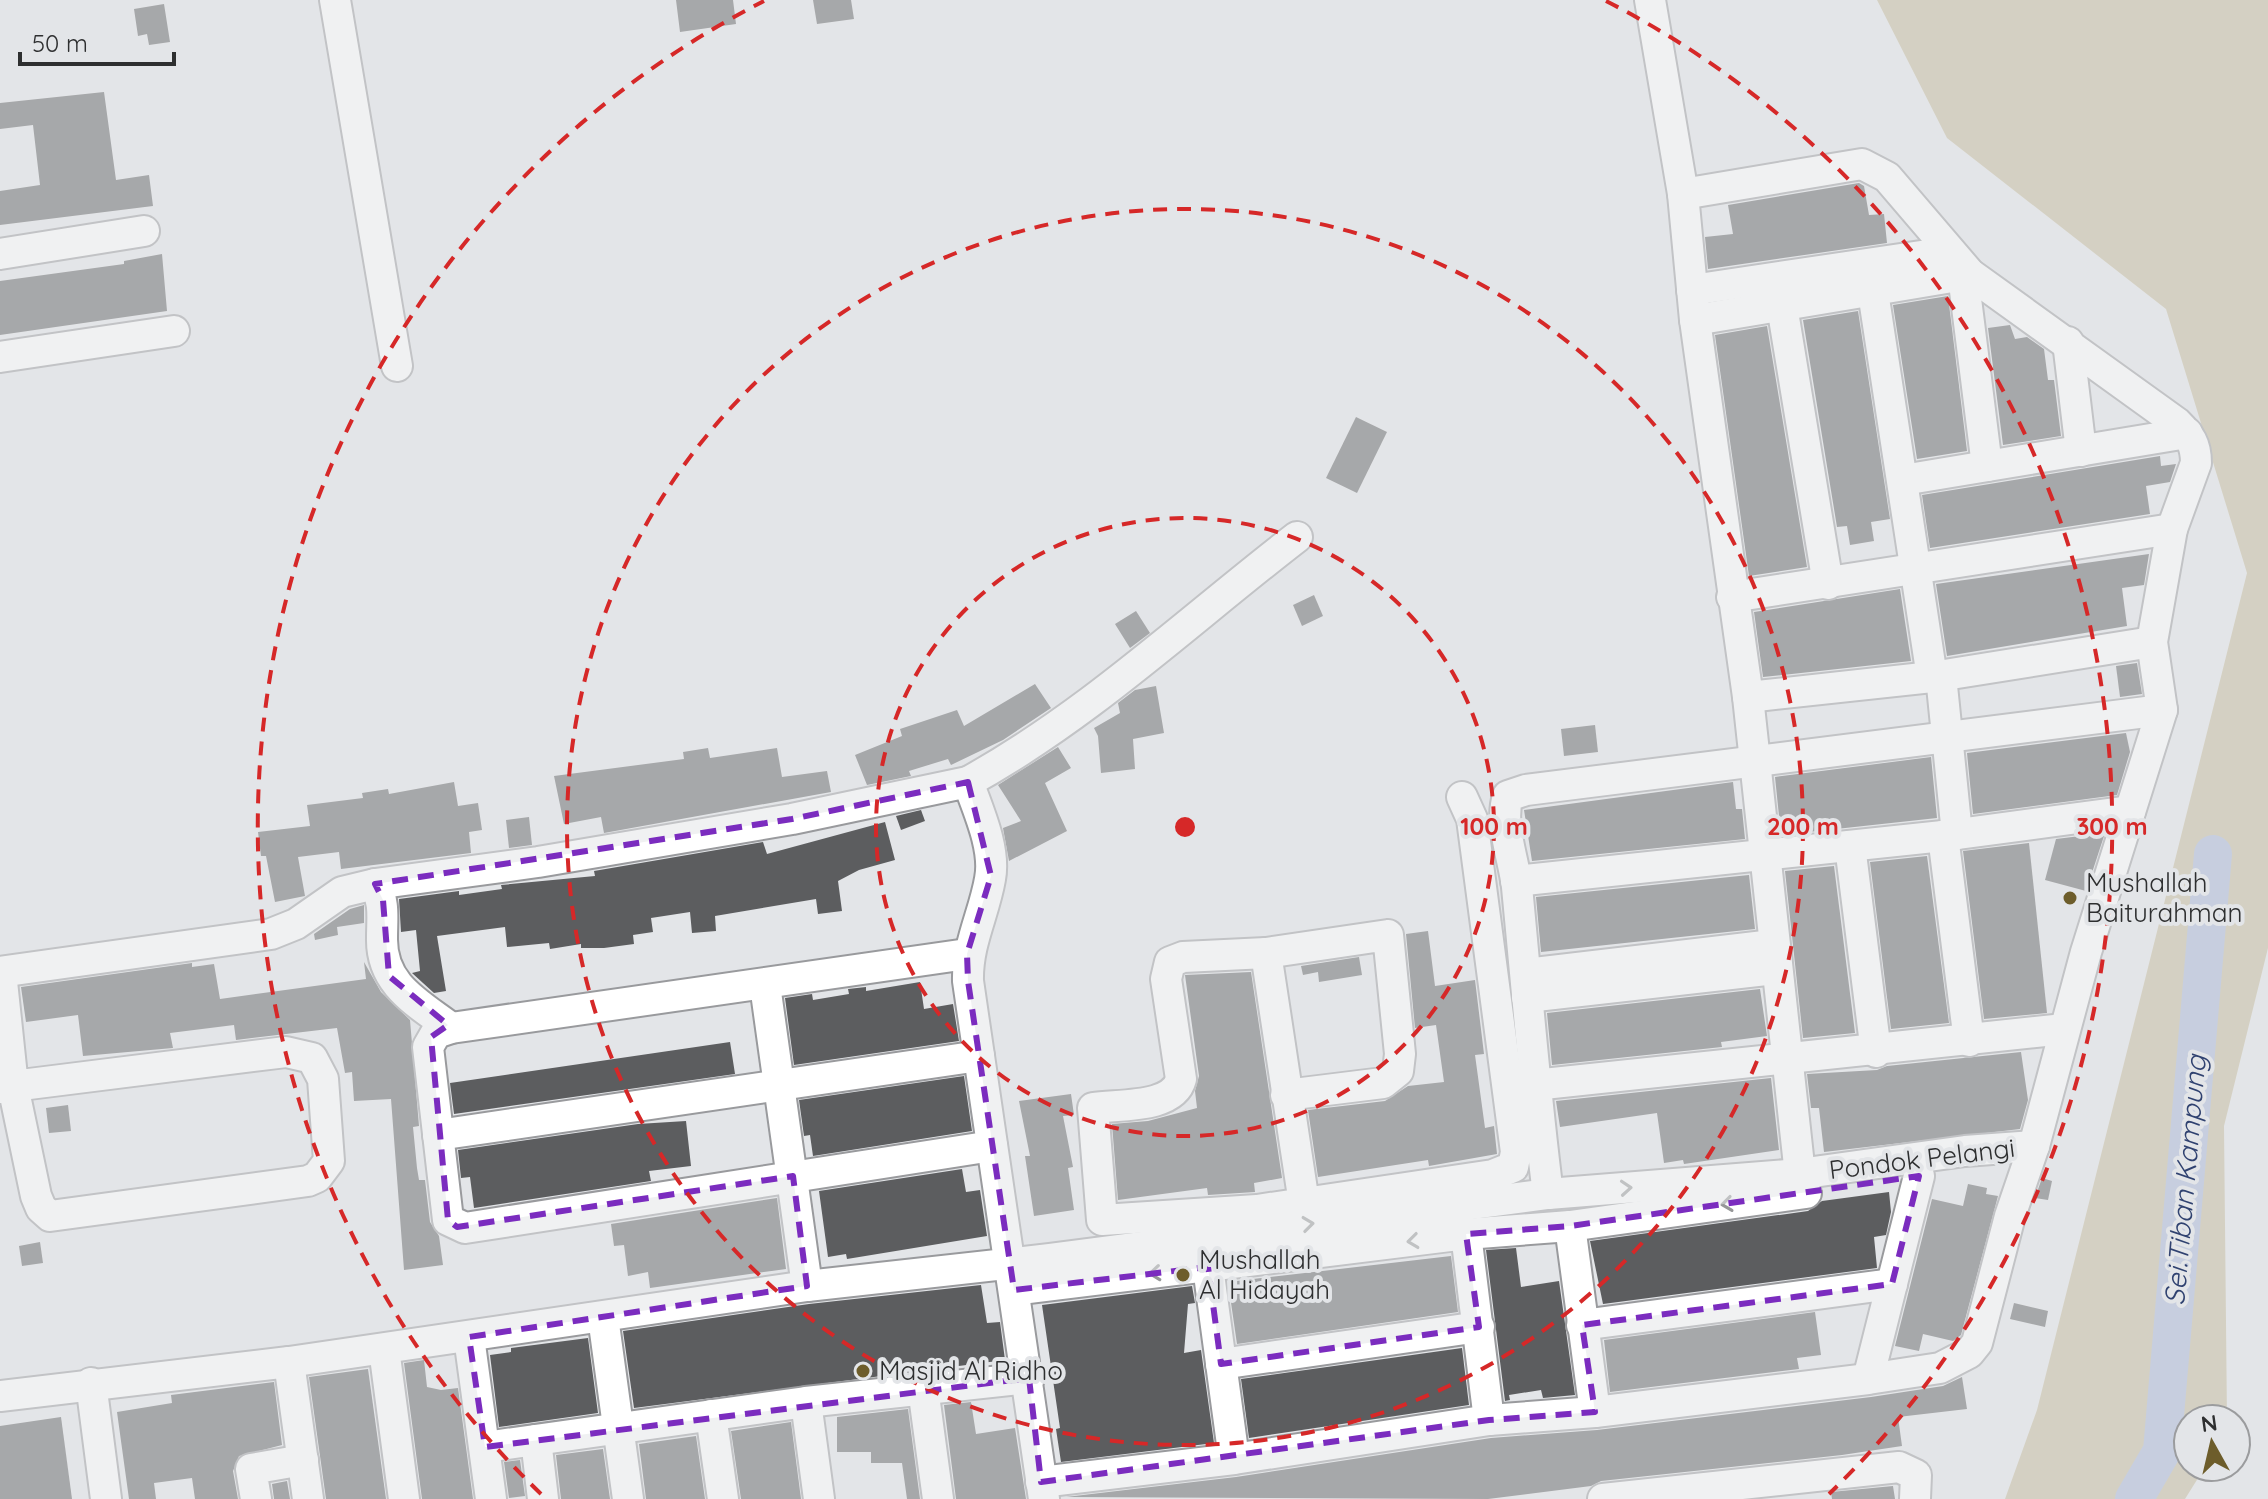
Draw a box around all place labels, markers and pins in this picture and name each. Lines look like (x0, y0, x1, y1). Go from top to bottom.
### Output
centre of rings (1171, 813, 1199, 841)
place label: Mushallah Baiturahman (2086, 866, 2243, 929)
marker: Mushallah Baiturahman (2061, 889, 2079, 907)
place label: Mushallah Al Hidayah (1199, 1243, 1330, 1306)
marker: Mushallah Al Hidayah (1174, 1266, 1192, 1284)
place label: Masjid Al Ridho (879, 1354, 1063, 1387)
marker: Masjid Al Ridho (854, 1362, 872, 1380)

